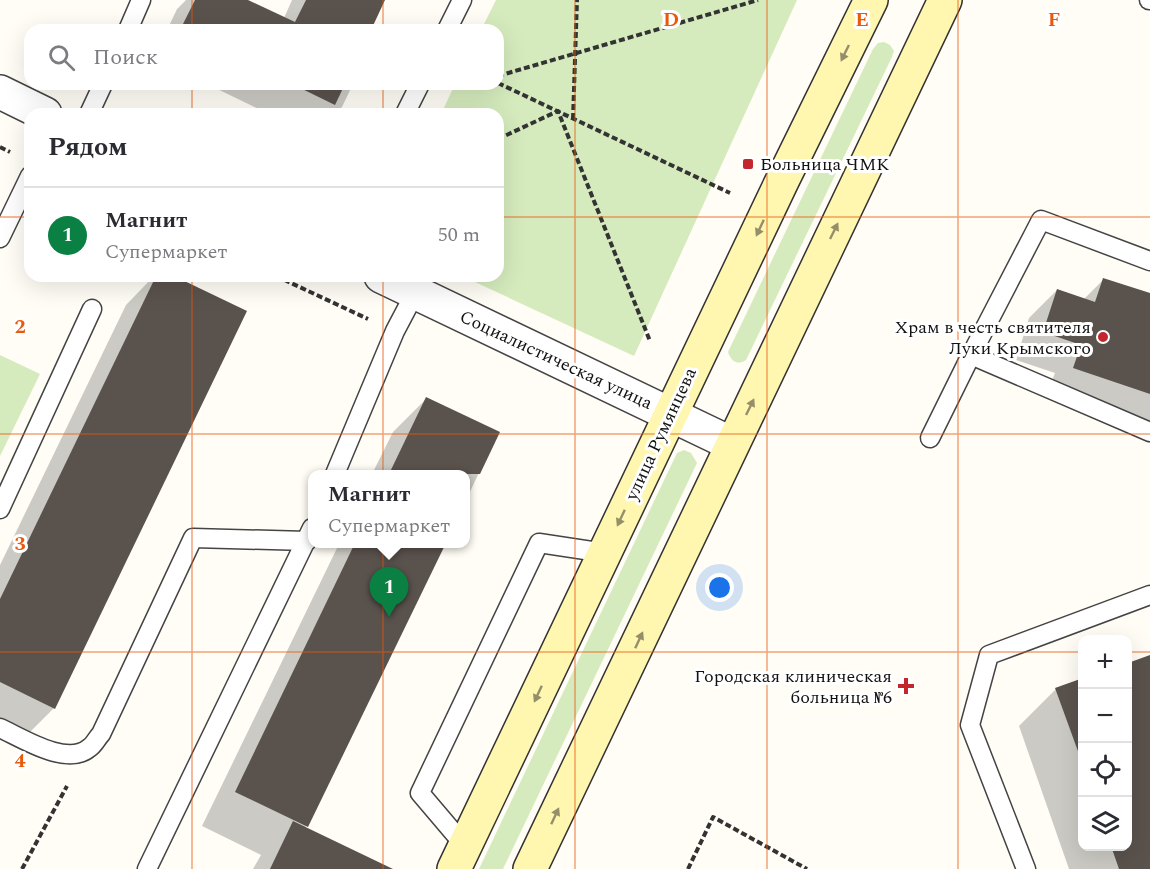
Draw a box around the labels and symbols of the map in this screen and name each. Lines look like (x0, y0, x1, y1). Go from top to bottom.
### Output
text: D (663, 5, 679, 35)
text: E (855, 5, 869, 35)
text: F (1048, 5, 1060, 35)
one-way arrow (840, 44, 850, 61)
place label: Больница ЧМК (760, 151, 889, 178)
marker: Больница ЧМК (741, 157, 755, 171)
one-way arrow (755, 219, 764, 236)
one-way arrow (829, 223, 839, 240)
street label: Социалистическая улица (455, 303, 657, 417)
text: 2 (14, 312, 26, 342)
place label: Храм в честь святителя Луки Крымского (895, 314, 1091, 362)
marker: Храм в честь святителя Луки Крымского (1096, 330, 1110, 344)
street label: улица Румянцева (618, 363, 704, 506)
one-way arrow (745, 399, 754, 416)
one-way arrow (617, 509, 626, 526)
text: 3 (14, 529, 26, 559)
pin: 1 (370, 568, 408, 617)
your location (705, 573, 734, 602)
one-way arrow (634, 632, 643, 649)
place label: Городская клиническая больница №6 (694, 663, 892, 711)
marker: Городская клиническая больница №6 (897, 677, 915, 695)
one-way arrow (533, 685, 542, 702)
text: 4 (14, 746, 26, 776)
one-way arrow (550, 808, 559, 825)

